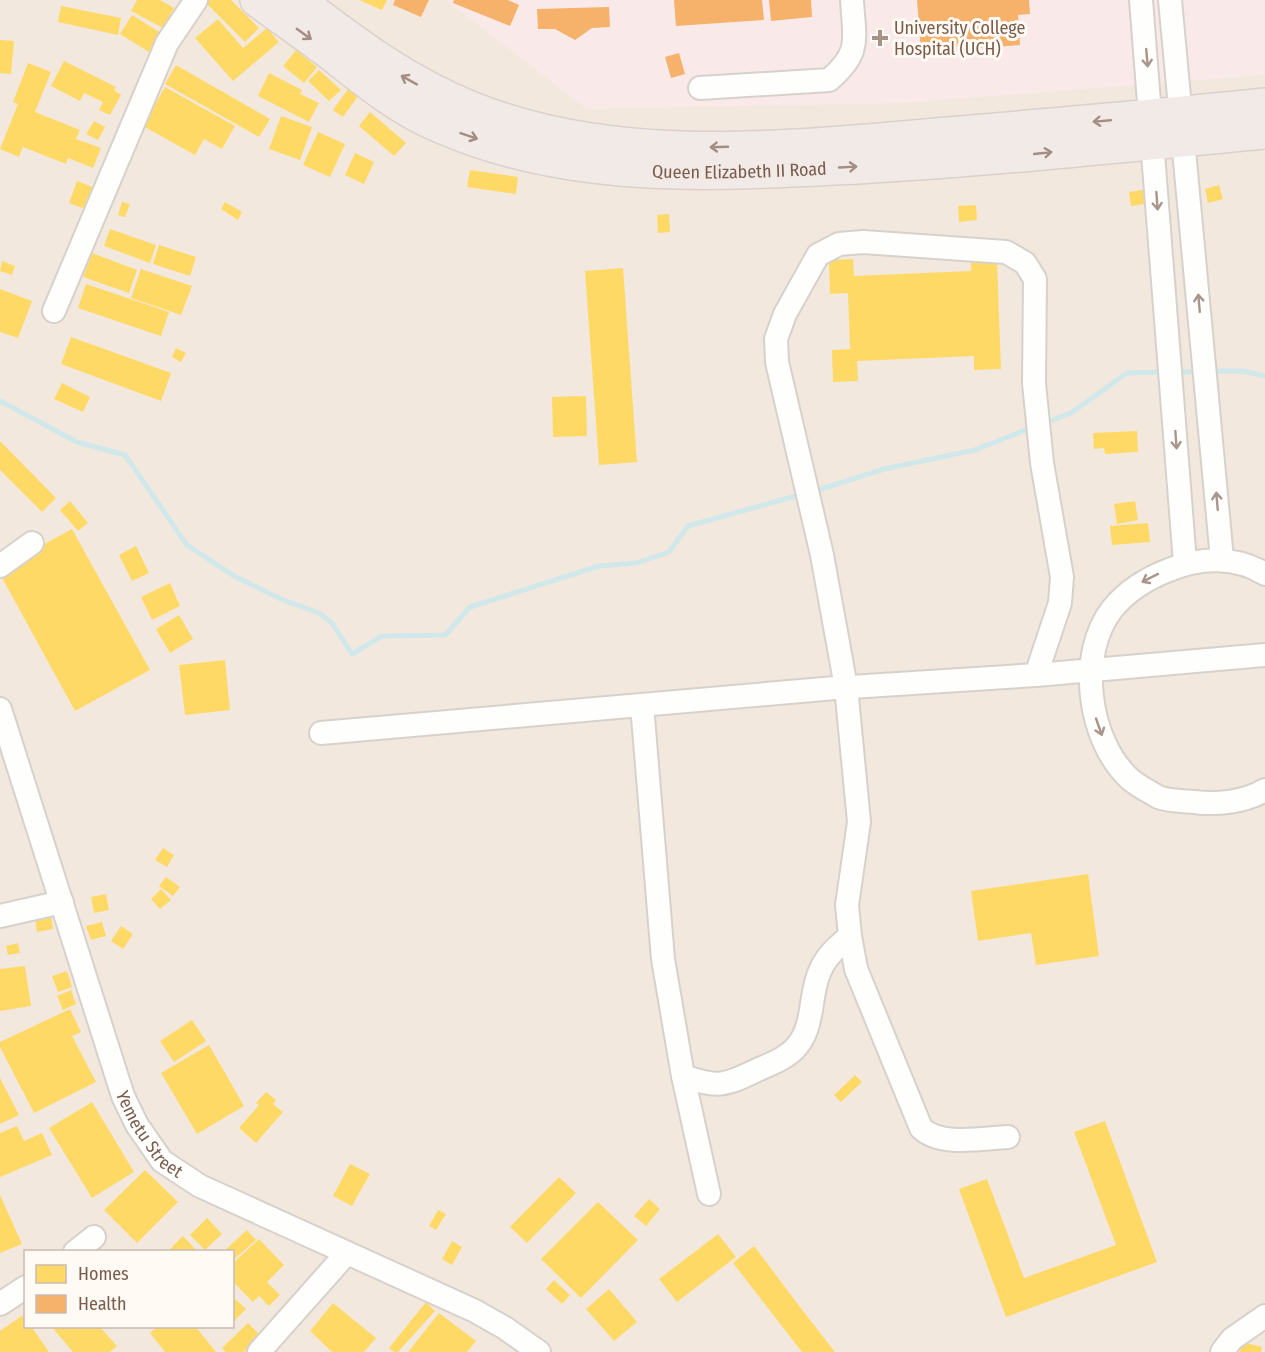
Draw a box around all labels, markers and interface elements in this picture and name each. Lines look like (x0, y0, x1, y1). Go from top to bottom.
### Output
place label: University College Hospital (UCH) (894, 17, 1026, 60)
one-way arrow (296, 28, 312, 41)
marker: University College Hospital (UCH) (871, 29, 889, 47)
one-way arrow (1142, 48, 1153, 68)
one-way arrow (401, 73, 418, 85)
one-way arrow (1093, 116, 1113, 127)
one-way arrow (459, 132, 478, 143)
one-way arrow (710, 141, 730, 153)
one-way arrow (1032, 147, 1052, 158)
street label: Queen Elizabeth II Road (652, 158, 827, 183)
one-way arrow (838, 162, 858, 173)
one-way arrow (1152, 190, 1163, 210)
one-way arrow (1193, 294, 1204, 314)
one-way arrow (1171, 430, 1182, 449)
one-way arrow (1211, 492, 1222, 511)
one-way arrow (1141, 573, 1159, 585)
one-way arrow (1094, 717, 1105, 736)
street label: Yemetu Street (111, 1088, 187, 1183)
legend (24, 1250, 234, 1328)
text: Homes (78, 1263, 129, 1285)
text: Health (78, 1293, 126, 1315)

